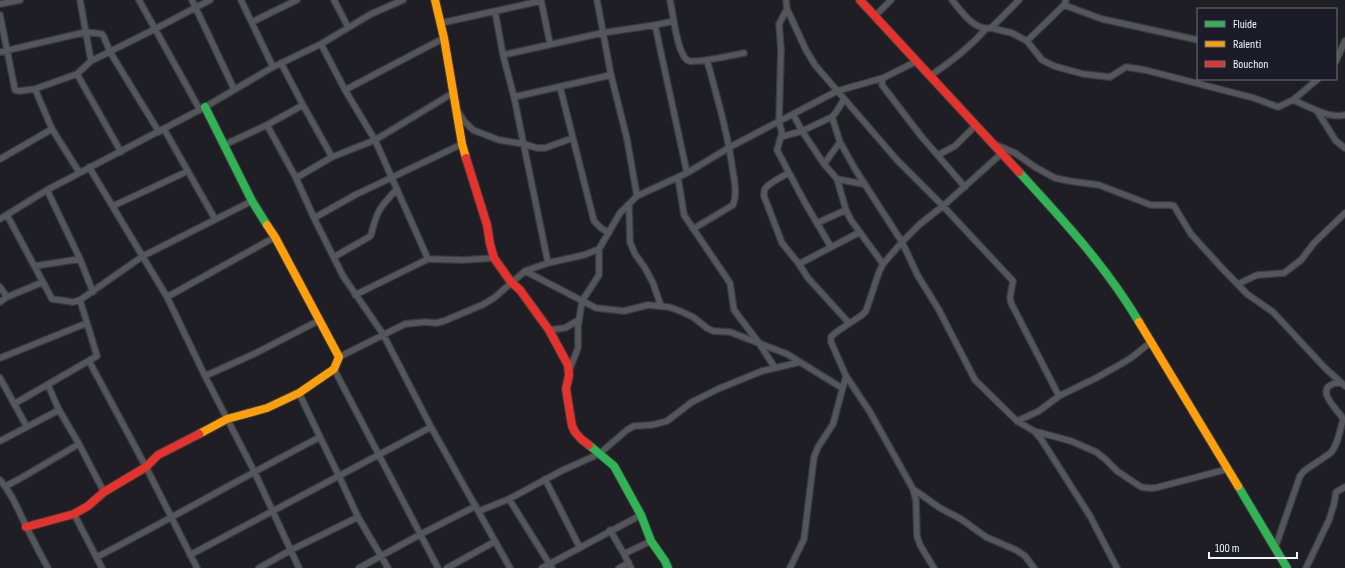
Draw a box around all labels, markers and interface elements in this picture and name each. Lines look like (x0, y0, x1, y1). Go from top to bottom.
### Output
legend (1197, 8, 1337, 80)
text: Fluide (1233, 17, 1257, 32)
text: Ralenti (1233, 37, 1261, 52)
text: Bouchon (1233, 57, 1268, 72)
scale bar (1209, 534, 1297, 560)
text: 100 m (1215, 541, 1240, 556)

